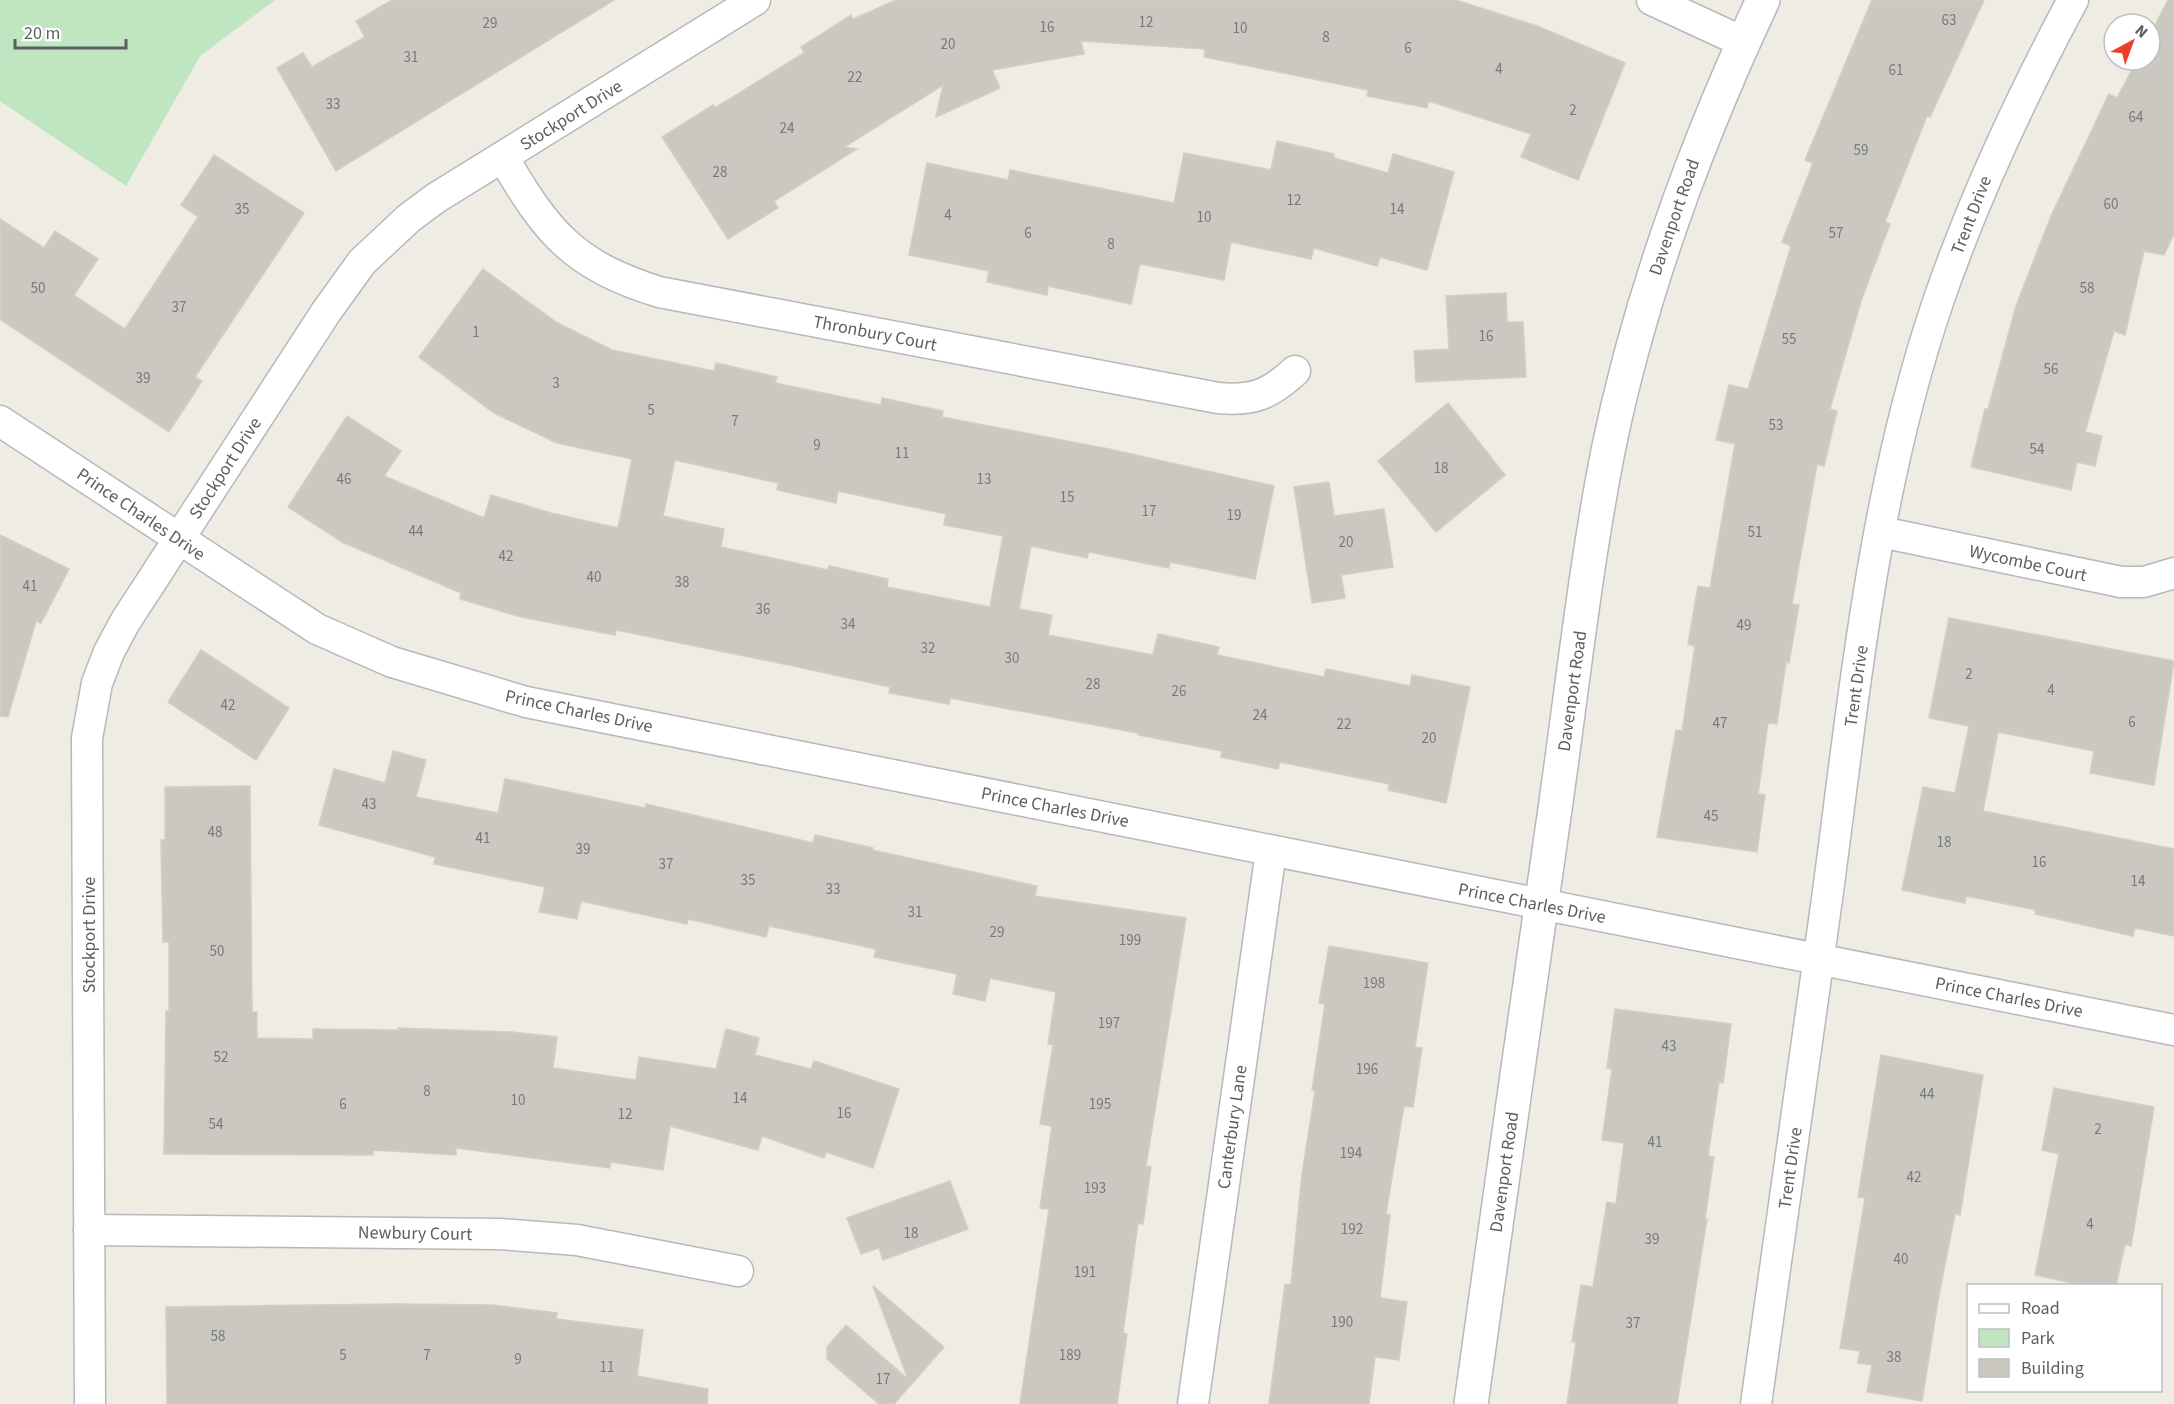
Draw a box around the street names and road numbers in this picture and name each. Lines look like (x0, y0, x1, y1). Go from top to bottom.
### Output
street label: Stockport Drive (515, 74, 627, 157)
street label: Davenport Road (1643, 156, 1706, 279)
street label: Trent Drive (1945, 172, 1998, 258)
street label: Thronbury Court (811, 309, 939, 358)
street label: Stockport Drive (183, 413, 268, 524)
street label: Prince Charles Drive (72, 462, 210, 567)
street label: Wycombe Court (1967, 539, 2089, 588)
street label: Davenport Road (1552, 629, 1593, 753)
street label: Trent Drive (1838, 643, 1875, 729)
street label: Prince Charles Drive (503, 684, 655, 739)
street label: Prince Charles Drive (979, 781, 1131, 834)
street label: Stockport Drive (77, 877, 102, 993)
street label: Prince Charles Drive (1456, 877, 1608, 930)
street label: Prince Charles Drive (1933, 971, 2085, 1024)
street label: Canterbury Lane (1211, 1063, 1254, 1191)
street label: Davenport Road (1484, 1110, 1525, 1234)
street label: Trent Drive (1772, 1125, 1809, 1211)
street label: Newbury Court (358, 1220, 472, 1247)

